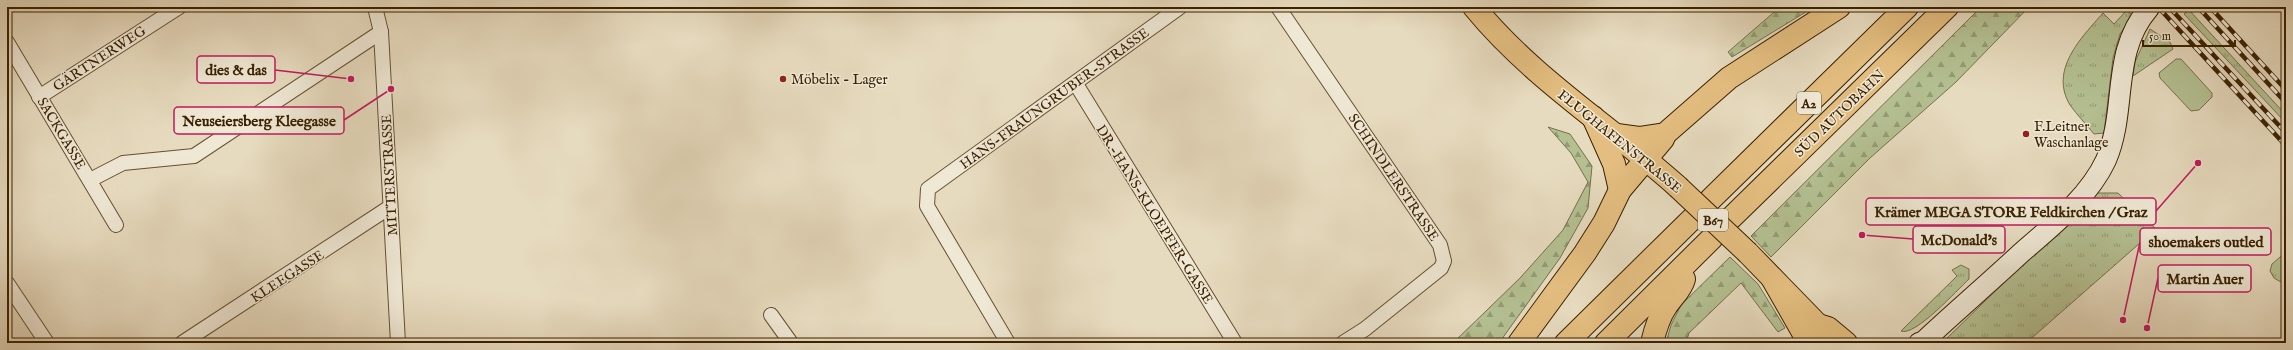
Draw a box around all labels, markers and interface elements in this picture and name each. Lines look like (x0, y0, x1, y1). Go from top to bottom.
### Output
street label: GÄRTNERWEG (49, 21, 150, 96)
scale bar (2143, 22, 2235, 48)
street label: HANS-FRAUNGRUBER-STRASSE (956, 24, 1153, 174)
text: 50 m (2149, 29, 2171, 44)
callout: dies & das (197, 56, 275, 83)
text: dies & das (205, 61, 268, 80)
street label: SÜD AUTOBAHN (1790, 65, 1889, 161)
place label: Möbelix - Lager (791, 71, 888, 89)
marker: Möbelix - Lager (778, 74, 788, 84)
street label: FLUGHAFENSTRASSE (1554, 86, 1685, 198)
road number: A2 (1797, 92, 1821, 114)
street label: SACKGASSE (33, 94, 90, 173)
callout: Neuseiersberg Kleegasse (174, 107, 344, 134)
street label: SCHINDLERSTRASSE (1344, 110, 1443, 245)
text: Neuseiersberg Kleegasse (181, 112, 336, 131)
street label: MITTERSTRASSE (378, 113, 402, 236)
place label: F.Leitner Waschanlage (2034, 118, 2109, 152)
street label: DR.-HANS-KLOEPFER-GASSE (1091, 122, 1217, 308)
marker: F.Leitner Waschanlage (2021, 129, 2031, 139)
callout: Krämer MEGA STORE Feldkirchen / Graz (1866, 198, 2156, 225)
text: Krämer MEGA STORE Feldkirchen / Graz (1874, 203, 2148, 222)
road number: B67 (1698, 209, 1728, 231)
callout: McDonald's (1913, 226, 2005, 253)
callout: shoemakers outled (2140, 228, 2271, 255)
text: McDonald's (1921, 231, 1998, 250)
text: shoemakers outled (2149, 233, 2264, 252)
street label: KLEEGASSE (247, 246, 328, 307)
callout: Martin Auer (2158, 265, 2251, 292)
text: Martin Auer (2167, 270, 2244, 289)

